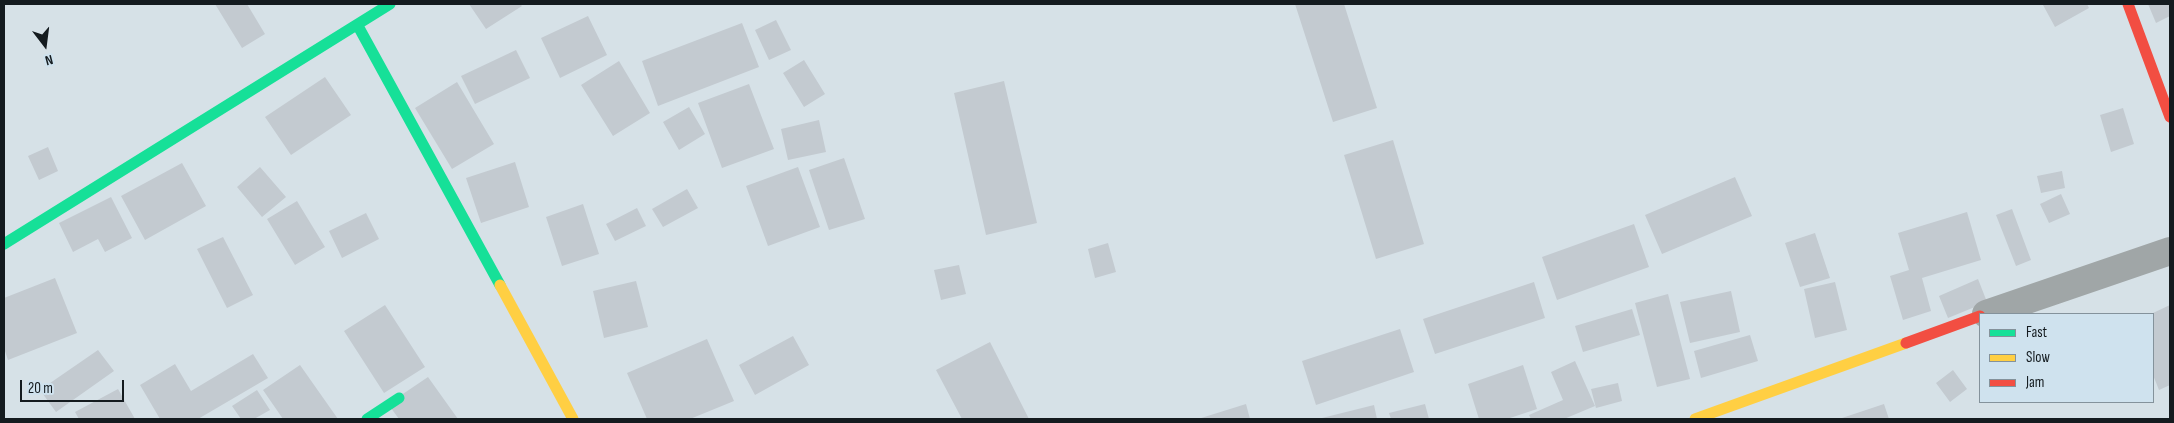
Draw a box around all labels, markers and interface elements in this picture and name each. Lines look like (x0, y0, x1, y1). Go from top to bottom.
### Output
north arrow (20, 20, 70, 70)
text: N (43, 51, 55, 69)
legend (1979, 313, 2154, 403)
text: Fast (2026, 323, 2047, 342)
text: Slow (2026, 348, 2050, 367)
scale bar (22, 370, 126, 402)
text: Jam (2026, 373, 2044, 392)
text: 20 m (28, 379, 53, 398)

